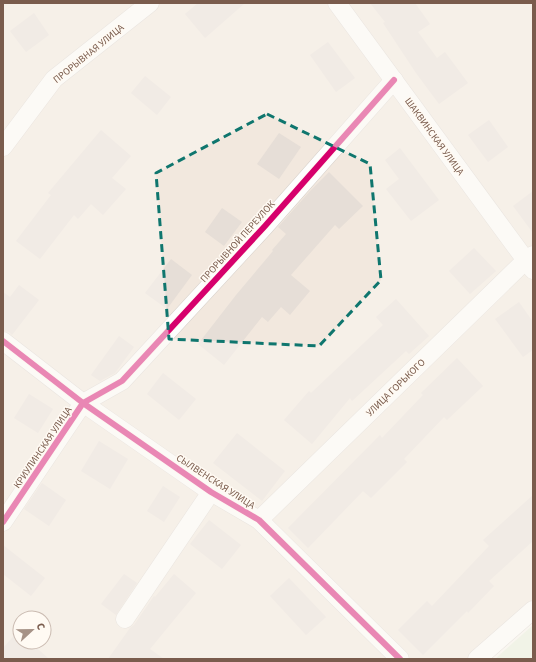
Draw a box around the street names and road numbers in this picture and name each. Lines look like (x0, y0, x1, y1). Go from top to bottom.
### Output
street label: ПРОРЫВНАЯ УЛИЦА (50, 21, 127, 87)
street label: ШАКВИНСКАЯ УЛИЦА (401, 95, 468, 179)
street label: ПРОРЫВНОЙ ПЕРЕУЛОК (197, 197, 279, 286)
street label: УЛИЦА ГОРЬКОГО (363, 355, 429, 420)
street label: КРИУЛИНСКАЯ УЛИЦА (10, 403, 76, 491)
street label: СЫЛВЕНСКАЯ УЛИЦА (173, 451, 258, 513)

